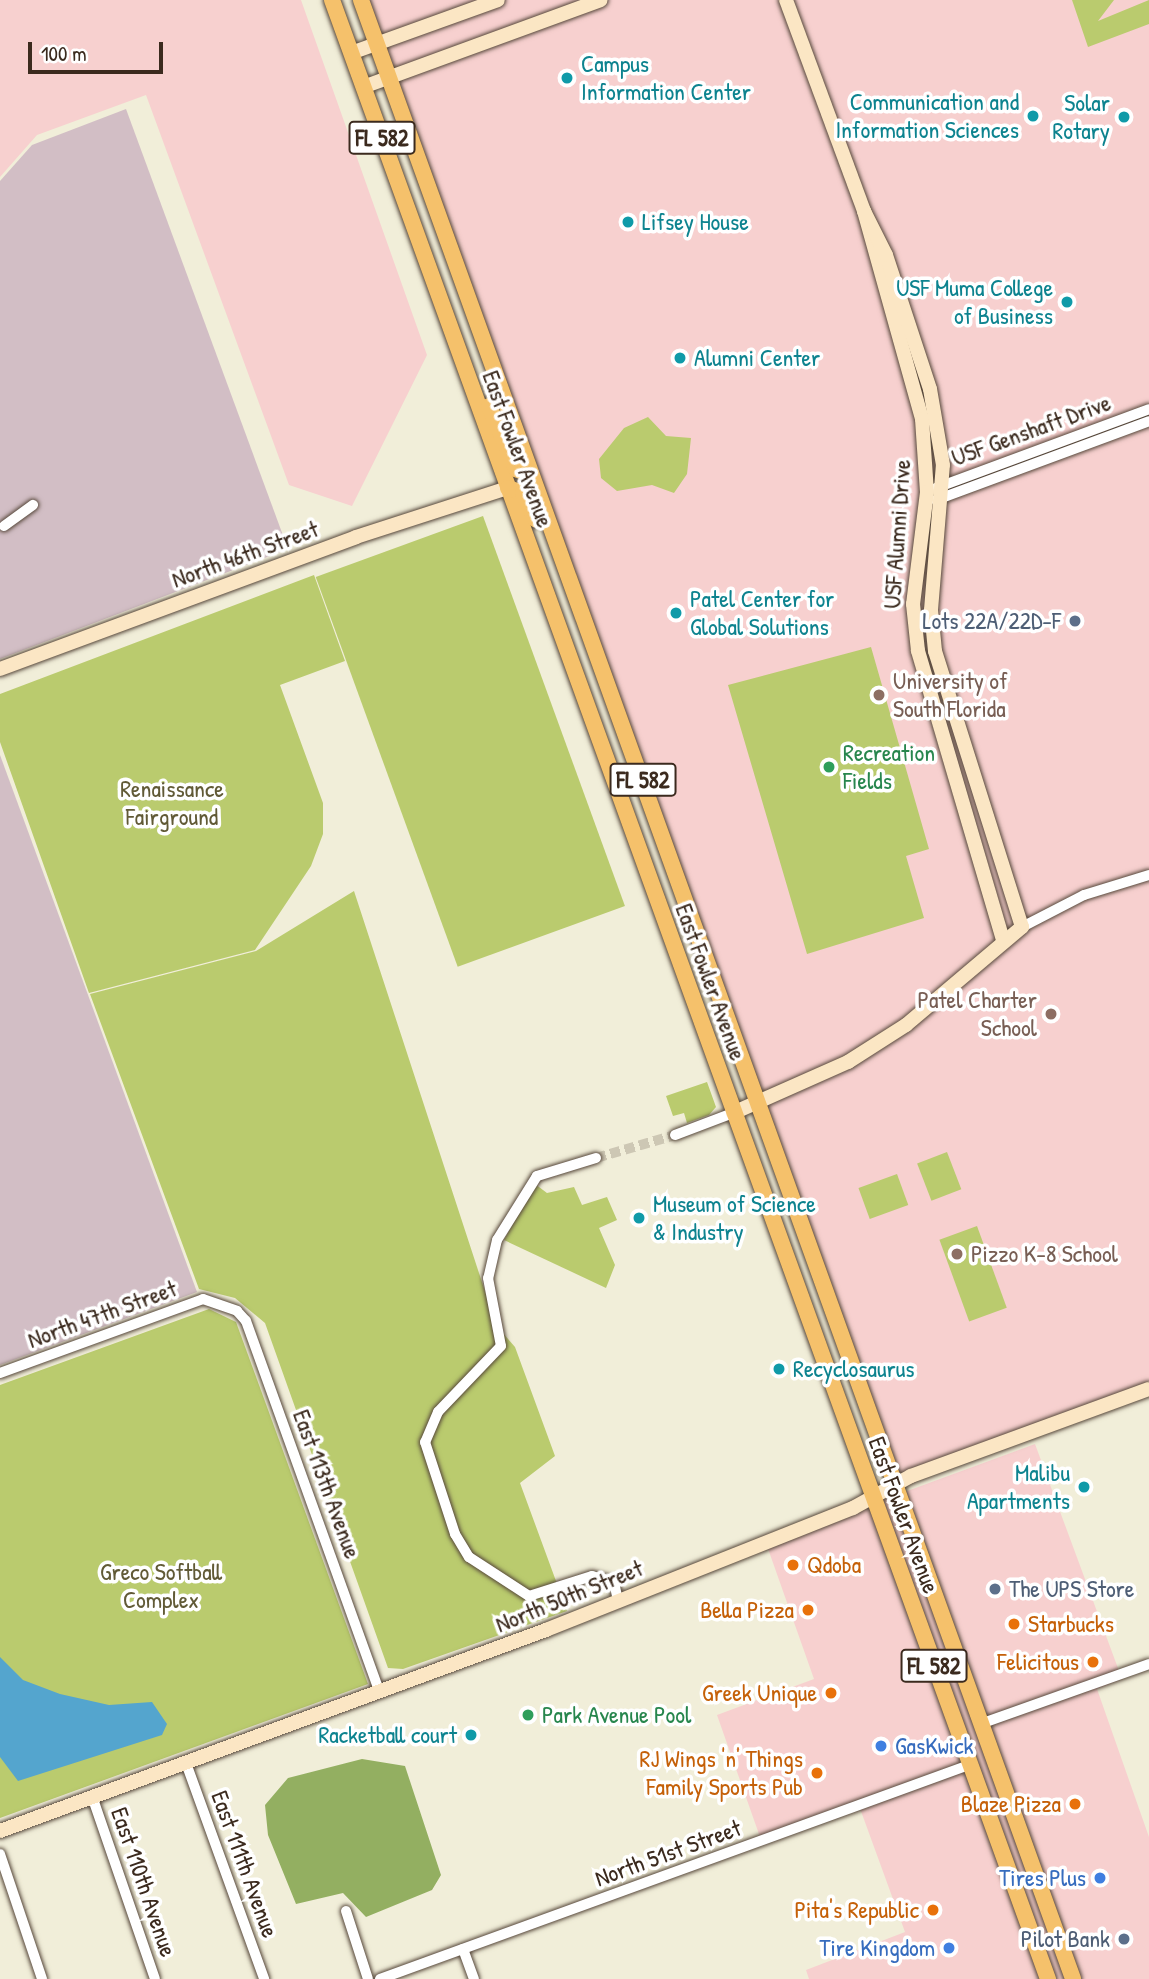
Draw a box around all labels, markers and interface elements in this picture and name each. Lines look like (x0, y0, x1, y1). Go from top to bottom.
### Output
scale bar (32, 28, 166, 72)
text: 100 m (41, 39, 87, 68)
place label: Campus Information Center (581, 50, 751, 106)
marker: Campus Information Center (559, 70, 575, 86)
place label: Communication and Information Sciences (835, 88, 1019, 144)
place label: Solar Rotary (1052, 89, 1110, 145)
marker: Communication and Information Sciences (1025, 108, 1041, 124)
marker: Solar Rotary (1116, 109, 1132, 125)
road number: FL 582 (347, 119, 417, 158)
place label: Lifsey House (642, 208, 749, 236)
marker: Lifsey House (620, 214, 636, 230)
place label: USF Muma College of Business (896, 274, 1053, 330)
marker: USF Muma College of Business (1059, 294, 1075, 310)
place label: Alumni Center (694, 344, 820, 372)
marker: Alumni Center (672, 350, 688, 366)
street label: East Fowler Avenue (476, 367, 560, 531)
street label: USF Genshaft Drive (948, 388, 1114, 472)
street label: USF Alumni Drive (877, 458, 917, 610)
street label: North 46th Street (168, 514, 322, 594)
place label: Patel Center for Global Solutions (690, 585, 834, 641)
marker: Patel Center for Global Solutions (668, 605, 684, 621)
place label: Lots 22A/22D-F (922, 607, 1061, 635)
marker: Lots 22A/22D-F (1067, 613, 1083, 629)
place label: University of South Florida (893, 667, 1008, 723)
marker: University of South Florida (871, 687, 887, 703)
place label: Recreation Fields (843, 739, 935, 795)
marker: Recreation Fields (821, 759, 837, 775)
road number: FL 582 (608, 760, 678, 800)
park label: Renaissance Fairground (120, 775, 224, 831)
street label: East Fowler Avenue (669, 900, 753, 1064)
place label: Patel Charter School (917, 986, 1037, 1042)
marker: Patel Charter School (1043, 1006, 1059, 1022)
place label: Museum of Science & Industry (653, 1190, 816, 1246)
marker: Museum of Science & Industry (631, 1210, 647, 1226)
place label: Pizzo K-8 School (971, 1240, 1118, 1268)
marker: Pizzo K-8 School (949, 1246, 965, 1262)
street label: North 47th Street (24, 1274, 180, 1354)
place label: Recyclosaurus (793, 1355, 915, 1383)
marker: Recyclosaurus (771, 1361, 787, 1377)
street label: East 113th Avenue (287, 1406, 367, 1562)
street label: East Fowler Avenue (862, 1433, 946, 1597)
place label: Malibu Apartments (967, 1459, 1070, 1515)
marker: Malibu Apartments (1076, 1479, 1092, 1495)
place label: Qdoba (807, 1551, 861, 1579)
street label: North 50th Street (491, 1553, 647, 1639)
marker: Qdoba (785, 1557, 801, 1573)
park label: Greco Softball Complex (100, 1558, 222, 1614)
place label: The UPS Store (1009, 1575, 1134, 1603)
marker: The UPS Store (987, 1581, 1003, 1597)
place label: Bella Pizza (700, 1596, 794, 1624)
marker: Bella Pizza (800, 1602, 816, 1618)
place label: Starbucks (1028, 1610, 1114, 1638)
marker: Starbucks (1006, 1616, 1022, 1632)
road number: FL 582 (899, 1646, 969, 1686)
place label: Felicitous (997, 1648, 1079, 1676)
marker: Felicitous (1085, 1654, 1101, 1670)
place label: Greek Unique (702, 1679, 817, 1707)
marker: Greek Unique (823, 1685, 839, 1701)
place label: Park Avenue Pool (542, 1701, 691, 1729)
marker: Park Avenue Pool (520, 1707, 536, 1723)
place label: Racketball court (318, 1721, 457, 1749)
marker: Racketball court (463, 1727, 479, 1743)
place label: GasKwick (895, 1732, 973, 1760)
marker: GasKwick (873, 1738, 889, 1754)
place label: RJ Wings 'n' Things Family Sports Pub (640, 1745, 803, 1801)
marker: RJ Wings 'n' Things Family Sports Pub (809, 1765, 825, 1781)
street label: East 111th Avenue (205, 1787, 285, 1941)
place label: Blaze Pizza (961, 1790, 1061, 1818)
marker: Blaze Pizza (1067, 1796, 1083, 1812)
street label: East 110th Avenue (105, 1804, 183, 1960)
street label: North 51st Street (591, 1813, 745, 1893)
place label: Tires Plus (999, 1864, 1086, 1892)
marker: Tires Plus (1092, 1870, 1108, 1886)
place label: Pita's Republic (794, 1896, 919, 1924)
marker: Pita's Republic (925, 1902, 941, 1918)
place label: Pilot Bank (1021, 1925, 1110, 1953)
marker: Pilot Bank (1116, 1931, 1132, 1947)
place label: Tire Kingdom (819, 1934, 935, 1962)
marker: Tire Kingdom (941, 1940, 957, 1956)

